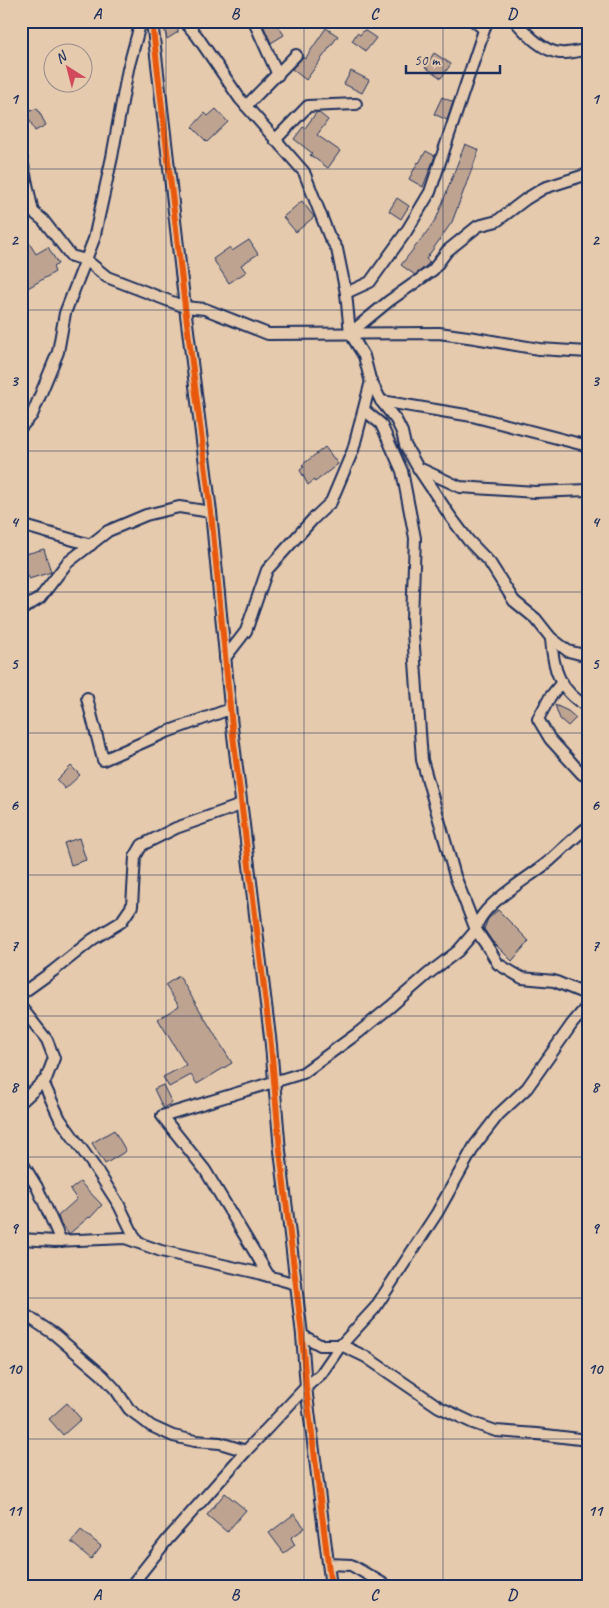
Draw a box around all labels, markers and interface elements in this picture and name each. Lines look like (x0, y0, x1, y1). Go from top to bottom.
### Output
text: A (93, 4, 103, 24)
text: B (231, 4, 241, 24)
text: C (370, 4, 380, 24)
text: D (507, 4, 518, 24)
north arrow (42, 42, 92, 92)
scale bar (406, 42, 500, 74)
text: N (52, 47, 71, 67)
text: 50 m (414, 51, 441, 70)
text: 1 (10, 89, 19, 109)
text: 1 (591, 89, 600, 109)
text: 2 (10, 230, 19, 250)
text: 2 (591, 230, 600, 250)
text: 3 (10, 371, 19, 391)
text: 3 (591, 371, 600, 391)
text: 4 (10, 512, 19, 532)
text: 4 (591, 512, 600, 532)
text: 5 (11, 654, 20, 674)
text: 5 (592, 654, 601, 674)
text: 6 (10, 795, 19, 815)
text: 6 (591, 795, 600, 815)
text: 7 (10, 936, 19, 956)
text: 7 (591, 936, 600, 956)
text: 8 (10, 1077, 19, 1097)
text: 8 (591, 1077, 600, 1097)
text: 9 (10, 1218, 19, 1238)
text: 9 (591, 1218, 600, 1238)
text: 10 (7, 1359, 23, 1379)
text: 10 (588, 1359, 604, 1379)
text: 11 (7, 1501, 23, 1521)
text: 11 (588, 1501, 604, 1521)
text: A (93, 1585, 103, 1605)
text: B (231, 1585, 241, 1605)
text: C (370, 1585, 380, 1605)
text: D (507, 1585, 518, 1605)

